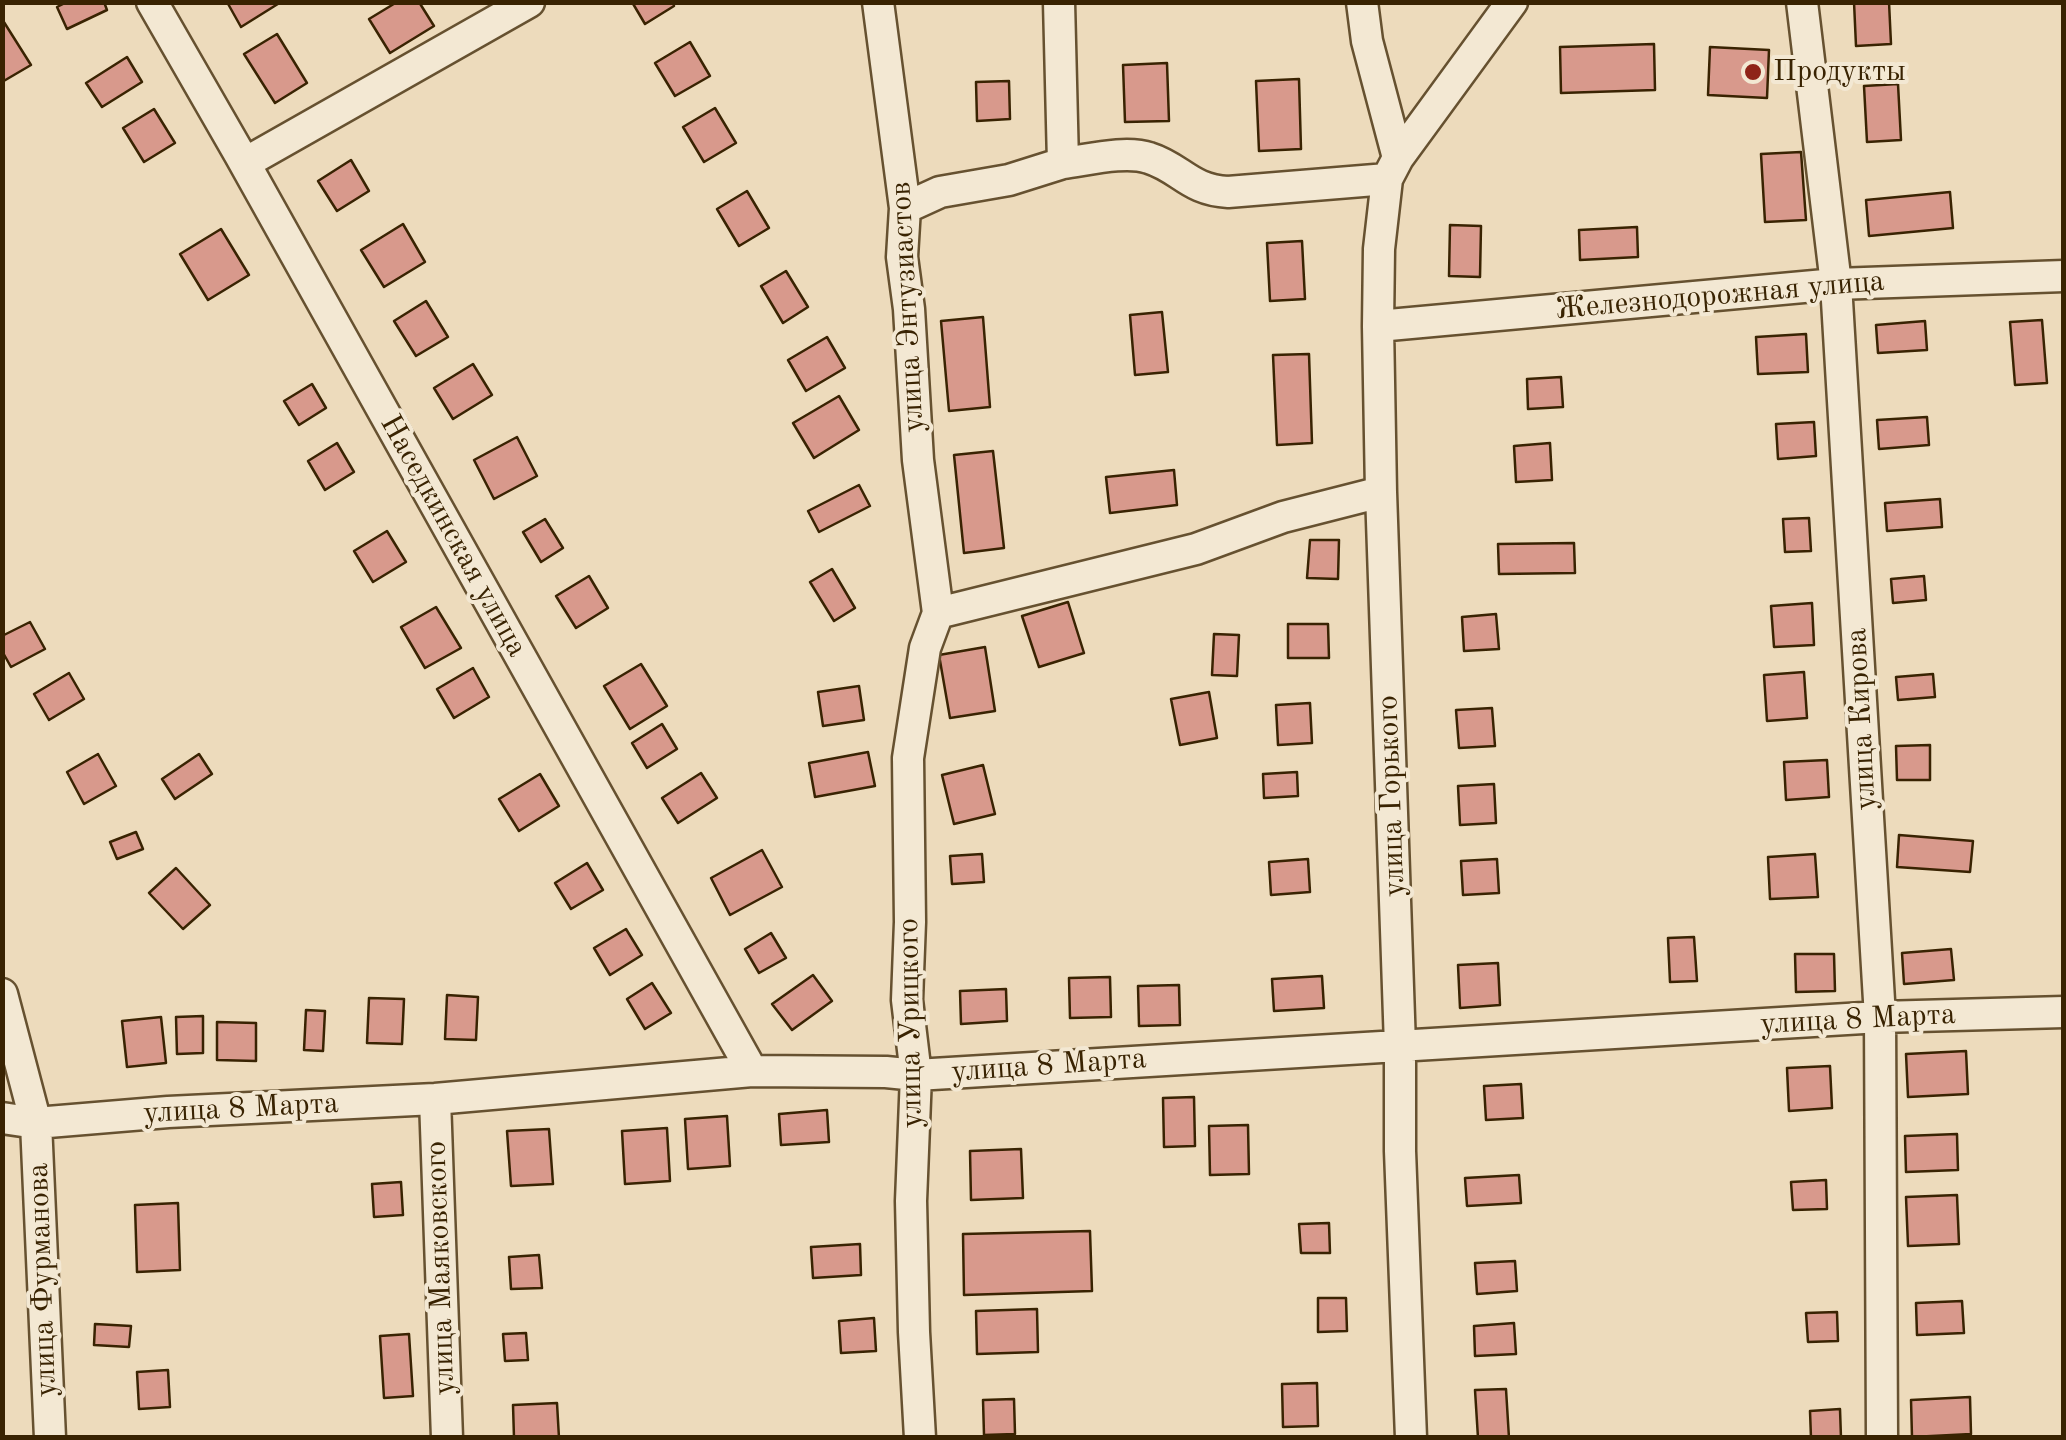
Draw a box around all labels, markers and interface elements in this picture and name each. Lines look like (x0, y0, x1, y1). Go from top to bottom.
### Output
place label: Продукты (1773, 54, 1906, 90)
marker: Продукты (1742, 61, 1764, 83)
street label: улица Энтузиастов (883, 181, 933, 433)
street label: Железнодорожная улица (1554, 264, 1886, 328)
street label: Наседкинская улица (371, 409, 535, 663)
street label: улица Кирова (1839, 627, 1885, 811)
street label: улица Горького (1370, 695, 1414, 897)
street label: улица Урицкого (891, 918, 931, 1128)
street label: улица 8 Марта (1759, 997, 1957, 1043)
street label: улица 8 Марта (950, 1041, 1148, 1091)
street label: улица 8 Марта (142, 1086, 340, 1132)
street label: улица Маяковского (419, 1140, 463, 1396)
street label: улица Фурманова (21, 1162, 65, 1398)

